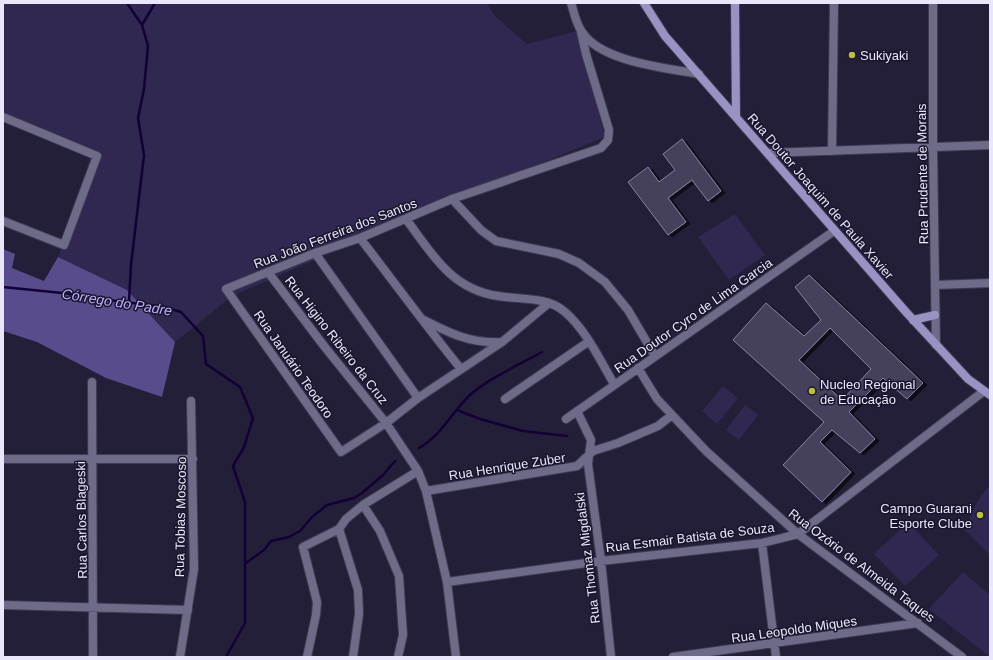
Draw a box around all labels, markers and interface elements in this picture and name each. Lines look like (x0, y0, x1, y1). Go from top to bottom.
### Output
place label: Sukiyaki (860, 48, 909, 63)
marker: Sukiyaki (847, 50, 857, 60)
street label: Rua Prudente de Morais (914, 103, 931, 245)
street label: Rua Doutor Joaquim de Paula Xavier (745, 110, 897, 283)
street label: Rua João Ferreira dos Santos (252, 195, 419, 272)
street label: Rua Doutor Cyro de Lima Garcia (611, 255, 776, 376)
street label: Rua Higino Ribeiro da Cruz (282, 273, 391, 407)
water label: Córrego do Padre (61, 285, 173, 319)
street label: Rua Januário Teodoro (251, 308, 336, 421)
place label: Nucleo Regional de Educação (820, 377, 916, 407)
marker: Nucleo Regional de Educação (807, 386, 817, 396)
street label: Rua Henrique Zuber (448, 450, 567, 483)
street label: Rua Tobias Moscoso (172, 457, 189, 577)
street label: Rua Carlos Blageski (73, 461, 90, 579)
street label: Rua Thomaz Migdalski (572, 491, 603, 624)
place label: Campo Guarani Esporte Clube (880, 501, 972, 531)
street label: Rua Ozório de Almeida Taques (786, 506, 938, 626)
marker: Campo Guarani Esporte Clube (975, 510, 985, 520)
street label: Rua Esmair Batista de Souza (605, 520, 776, 555)
street label: Rua Leopoldo Miques (730, 613, 858, 646)

